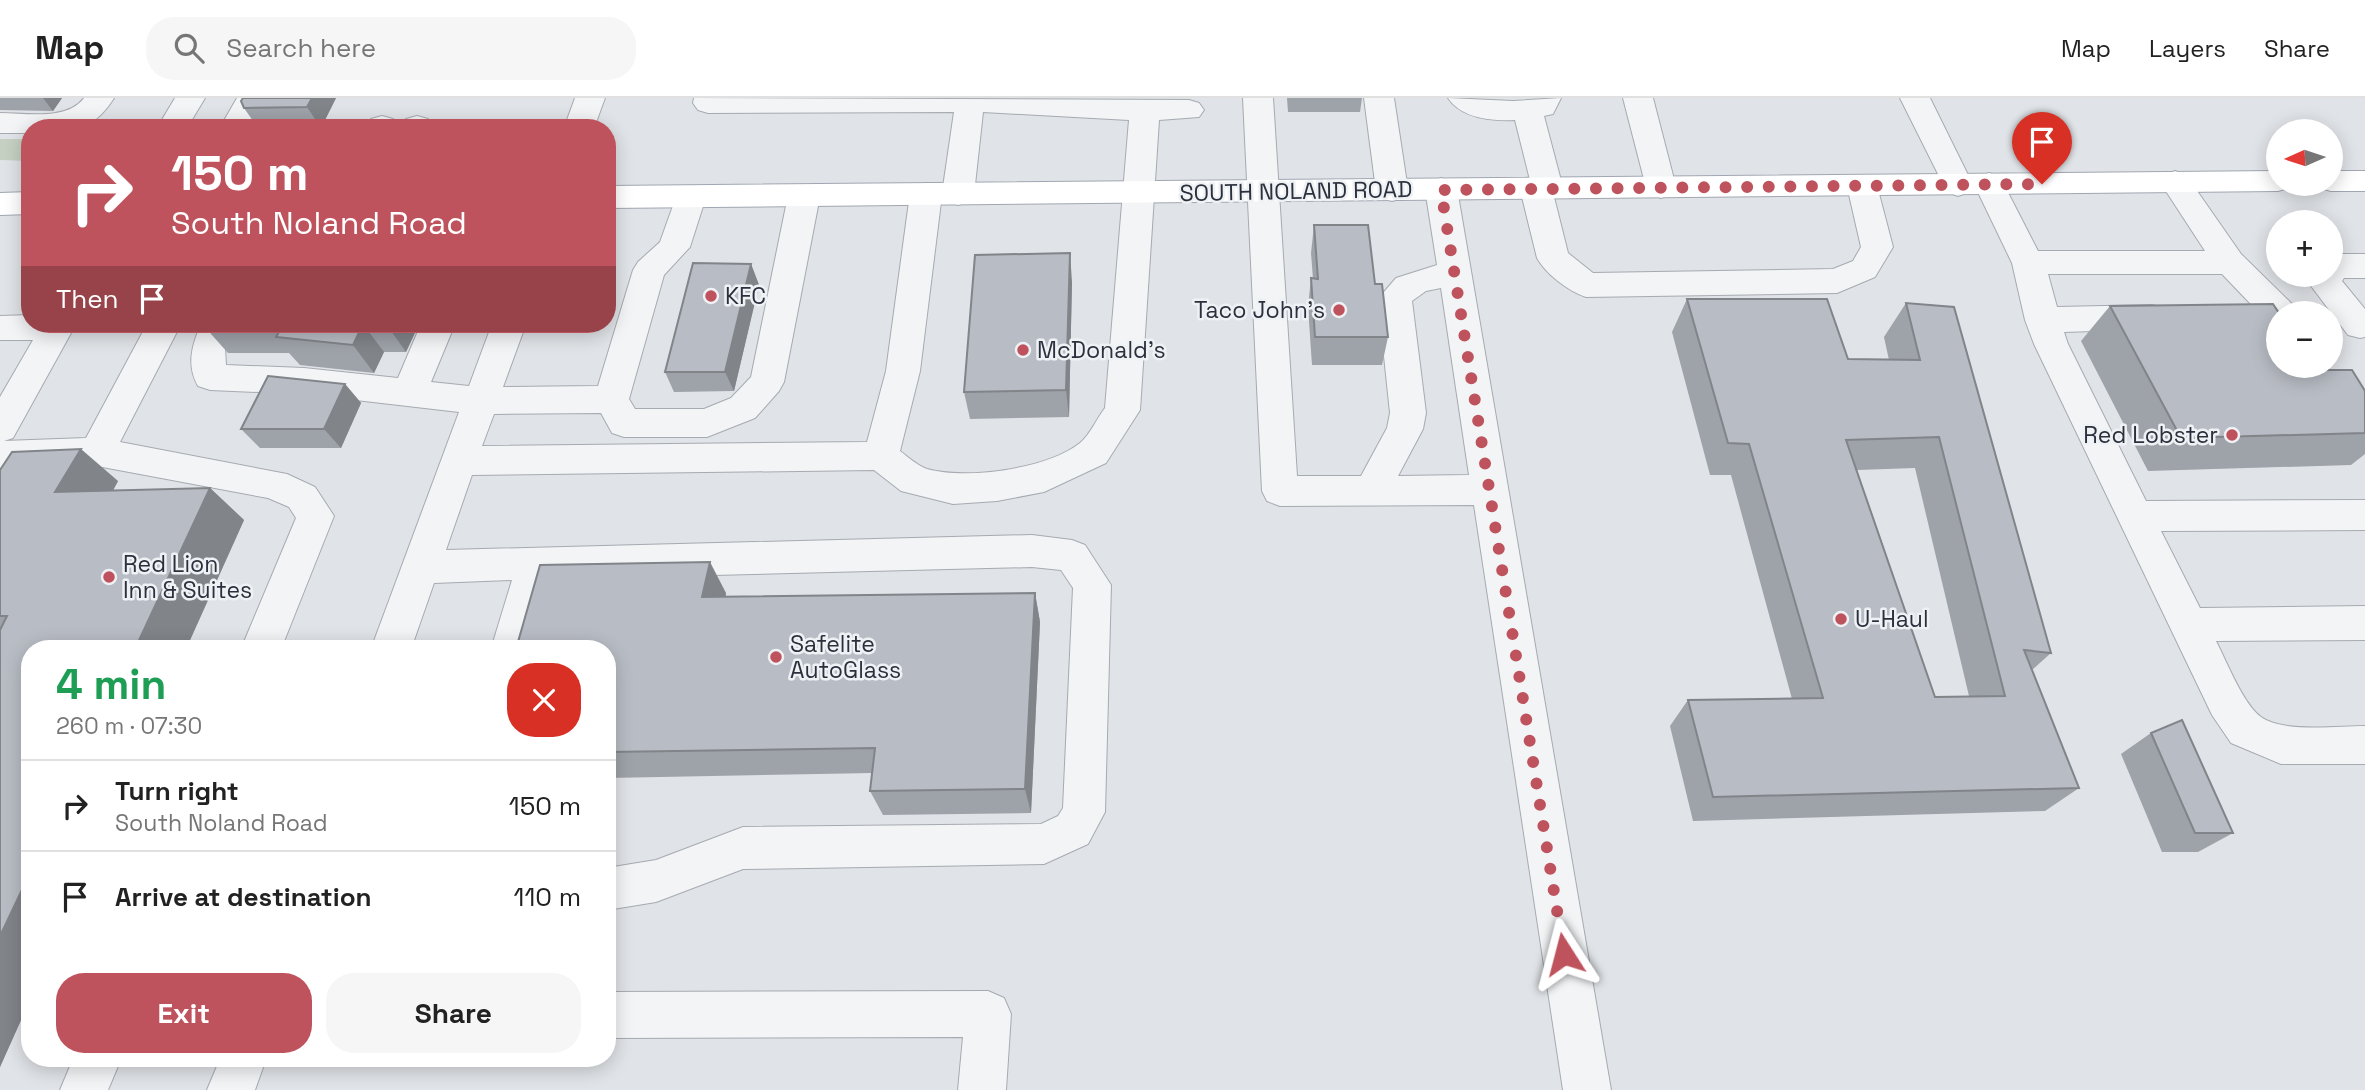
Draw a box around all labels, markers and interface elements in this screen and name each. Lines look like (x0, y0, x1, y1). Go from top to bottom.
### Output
search box (146, 17, 636, 80)
text: Map (35, 27, 104, 69)
icon: search (170, 29, 208, 67)
text: Search here (226, 31, 376, 65)
text: Map (2061, 33, 2111, 64)
text: Layers (2149, 33, 2226, 64)
text: Share (2264, 33, 2330, 64)
pin (2012, 112, 2072, 184)
north arrow (2266, 119, 2343, 196)
map controls (2266, 119, 2343, 378)
icon: arrive (2023, 123, 2061, 161)
text: 150 m (171, 142, 309, 204)
icon: right (56, 147, 147, 238)
street label: SOUTH NOLAND ROAD (1179, 174, 1413, 208)
text: South Noland Road (171, 203, 467, 243)
button: + (2266, 210, 2343, 287)
icon: arrive (133, 280, 171, 318)
place label: KFC (725, 281, 766, 311)
text: Then (56, 282, 119, 316)
marker: KFC (703, 288, 719, 304)
place label: Taco John's (1194, 295, 1325, 325)
button: − (2266, 301, 2343, 378)
marker: Taco John's (1331, 302, 1347, 318)
place label: McDonald's (1037, 335, 1166, 365)
marker: McDonald's (1015, 342, 1031, 358)
place label: Red Lobster (2083, 420, 2218, 450)
marker: Red Lobster (2224, 427, 2240, 443)
place label: Red Lion Inn & Suites (123, 549, 252, 605)
marker: Red Lion Inn & Suites (101, 569, 117, 585)
place label: U-Haul (1855, 604, 1929, 634)
marker: U-Haul (1833, 611, 1849, 627)
place label: Safelite AutoGlass (790, 629, 901, 685)
marker: Safelite AutoGlass (768, 649, 784, 665)
text: 4 min (56, 658, 166, 711)
button: close (507, 663, 581, 737)
text: 260 m · 07:30 (56, 711, 202, 741)
text: Turn right (115, 774, 239, 808)
icon: right (56, 787, 94, 825)
text: 150 m (509, 789, 581, 823)
text: South Noland Road (115, 808, 328, 838)
icon: arrive (56, 878, 94, 916)
text: Arrive at destination (115, 880, 372, 914)
text: 110 m (514, 880, 581, 914)
position arrow (1527, 917, 1601, 991)
button: Exit (56, 973, 312, 1053)
button: Share (326, 973, 581, 1053)

